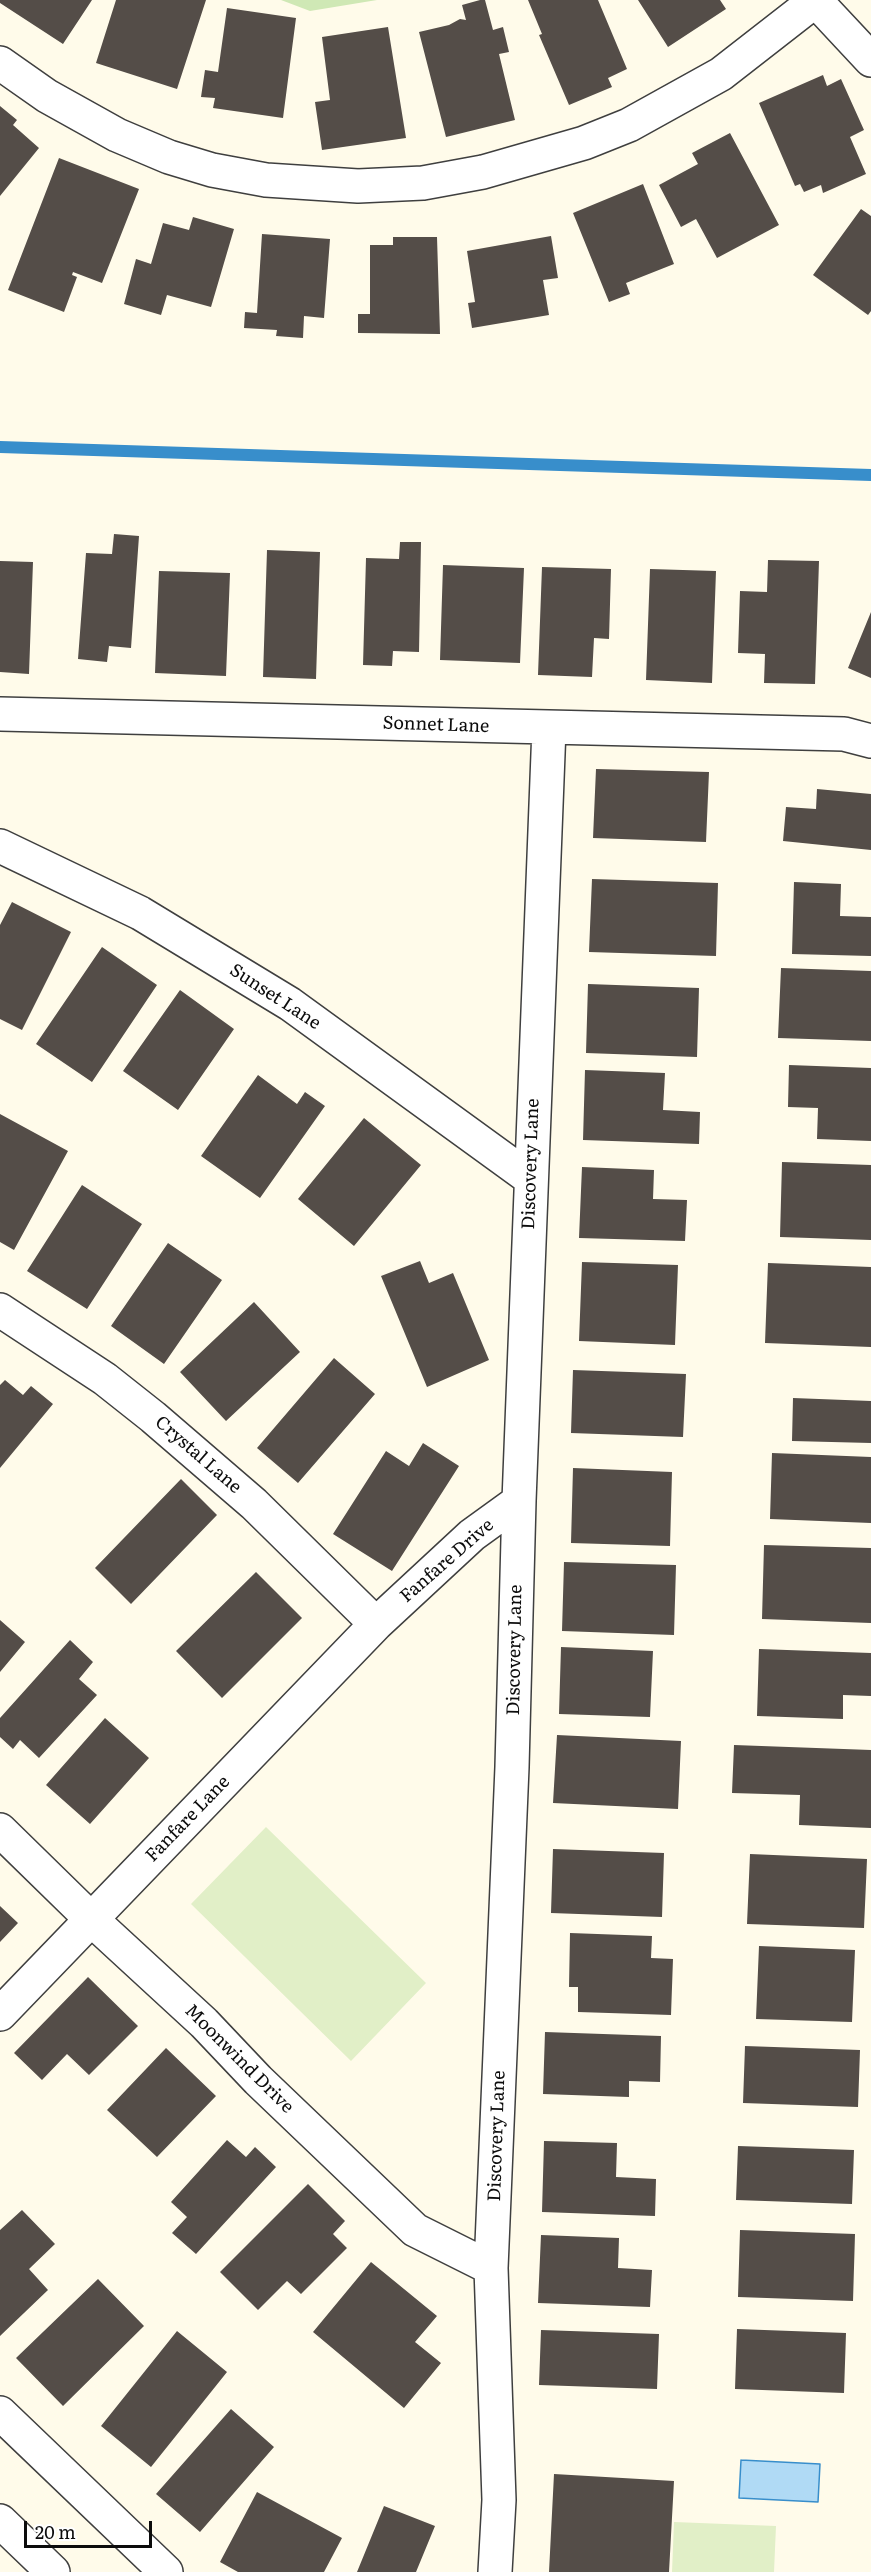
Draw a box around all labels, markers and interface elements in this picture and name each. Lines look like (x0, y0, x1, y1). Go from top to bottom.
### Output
street label: Sonnet Lane (382, 712, 490, 738)
street label: Sunset Lane (226, 960, 324, 1034)
street label: Discovery Lane (518, 1098, 544, 1230)
street label: Crystal Lane (150, 1412, 246, 1498)
street label: Fanfare Drive (396, 1515, 498, 1607)
street label: Discovery Lane (503, 1584, 527, 1716)
street label: Fanfare Lane (142, 1771, 234, 1867)
street label: Moonwind Drive (180, 2000, 298, 2118)
street label: Discovery Lane (484, 2070, 510, 2202)
scale bar (27, 2509, 154, 2547)
text: 20 m (35, 2518, 76, 2545)

